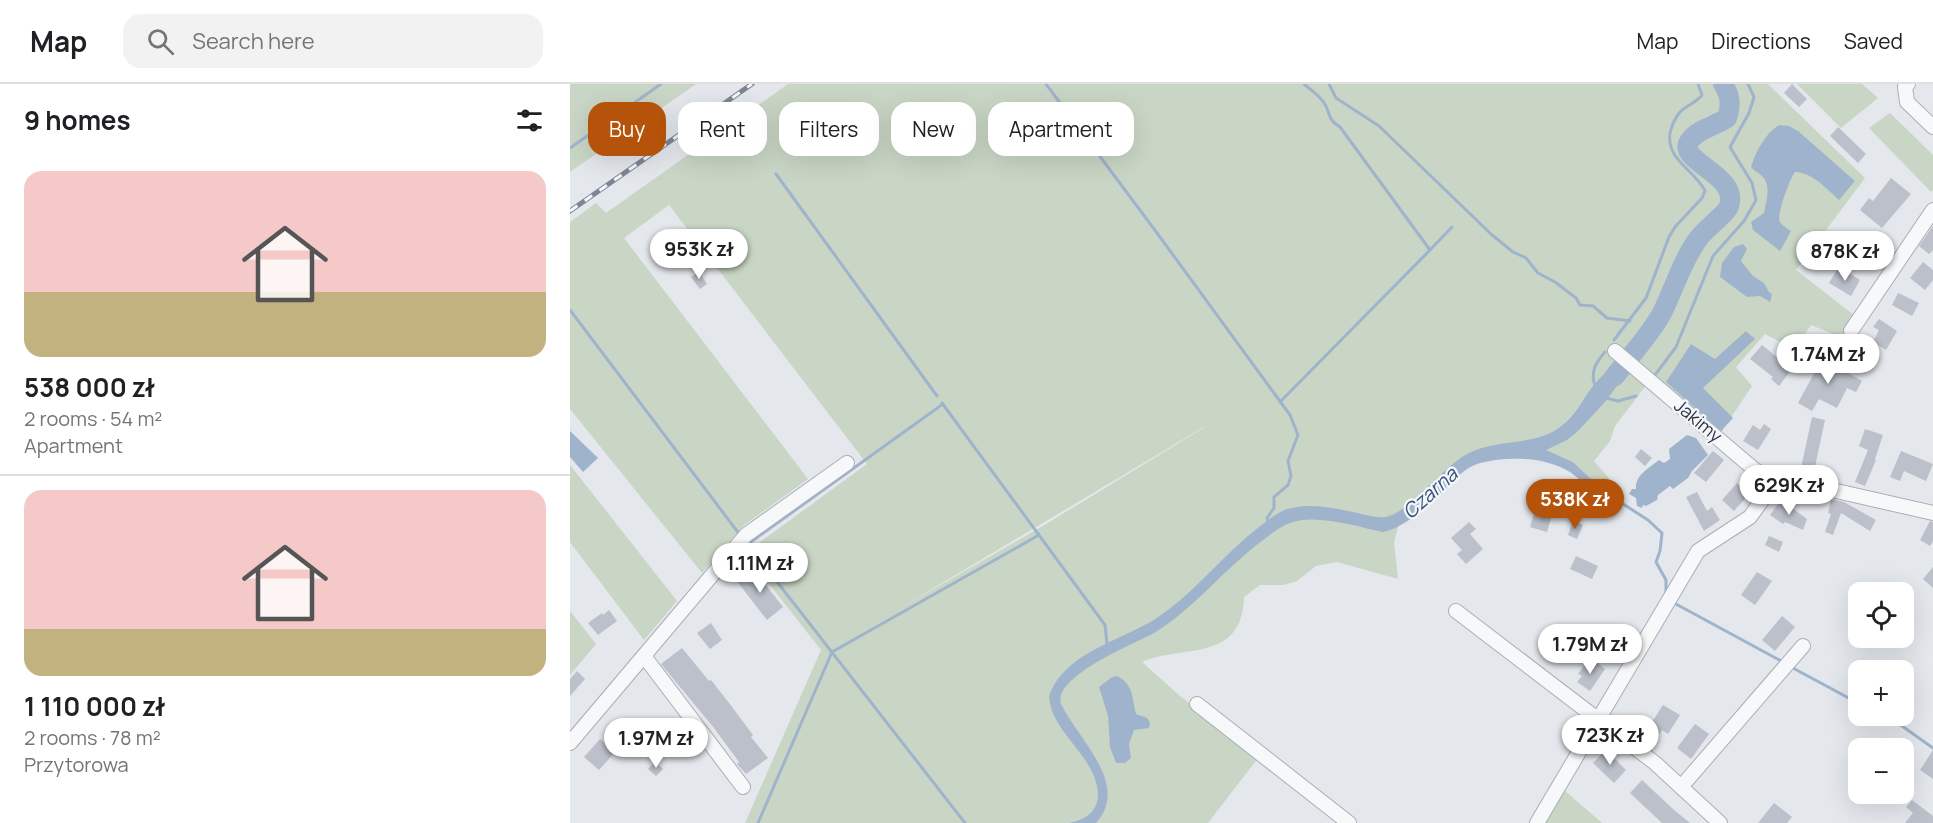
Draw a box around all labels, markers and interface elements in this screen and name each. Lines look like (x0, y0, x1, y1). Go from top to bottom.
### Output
search box (123, 14, 543, 68)
text: Map (30, 22, 87, 60)
icon: search (144, 25, 177, 58)
text: Search here (192, 26, 315, 56)
text: Map (1637, 27, 1678, 55)
text: Directions (1711, 27, 1811, 55)
text: Saved (1844, 27, 1903, 55)
text: 9 homes (24, 102, 131, 138)
chip: Buy (588, 102, 666, 156)
chip: Rent (678, 102, 767, 156)
chip: Filters (779, 102, 879, 156)
chip: New (891, 102, 976, 156)
chip: Apartment (988, 102, 1134, 156)
icon: filters (513, 104, 546, 137)
icon: home (231, 210, 339, 318)
pin: 953K zł (644, 229, 754, 280)
pin: 878K zł (1790, 231, 1900, 282)
text: 953K zł (664, 235, 734, 262)
text: 878K zł (1810, 237, 1880, 264)
pin: 1.74M zł (1766, 334, 1890, 385)
text: 1.74M zł (1790, 340, 1866, 367)
text: 538 000 zł (24, 369, 155, 405)
street label: Jakimy (1670, 393, 1728, 448)
text: 2 rooms · 54 m² (24, 405, 162, 432)
text: Apartment (24, 432, 123, 459)
water label: Czarna (1396, 460, 1464, 525)
pin: 629K zł (1734, 465, 1844, 516)
text: 629K zł (1753, 471, 1825, 498)
pin: 538K zł (1520, 479, 1630, 530)
text: 538K zł (1540, 485, 1610, 512)
icon: home (231, 529, 339, 637)
pin: 1.11M zł (698, 543, 822, 594)
text: 1.11M zł (726, 549, 794, 576)
map controls (1848, 582, 1914, 804)
button: locate (1848, 582, 1914, 648)
pin: 1.79M zł (1528, 624, 1652, 675)
text: 1.79M zł (1552, 630, 1628, 657)
button: + (1848, 660, 1914, 726)
text: 1 110 000 zł (24, 688, 165, 724)
pin: 723K zł (1555, 715, 1665, 766)
pin: 1.97M zł (594, 718, 718, 769)
text: 723K zł (1576, 721, 1644, 748)
text: 2 rooms · 78 m² (24, 724, 161, 751)
text: 1.97M zł (618, 724, 694, 751)
button: − (1848, 738, 1914, 804)
text: Przytorowa (24, 751, 129, 778)

